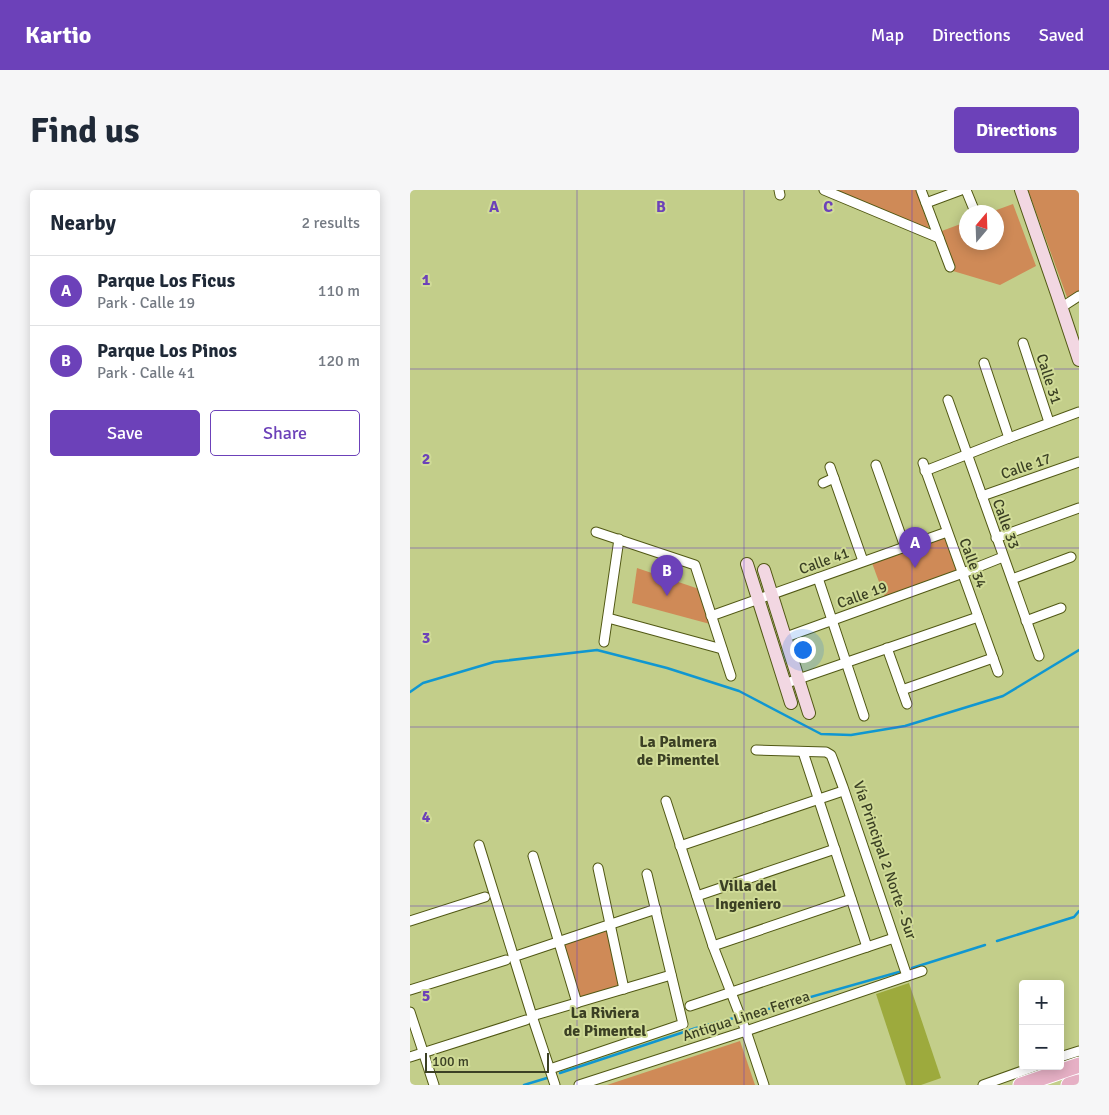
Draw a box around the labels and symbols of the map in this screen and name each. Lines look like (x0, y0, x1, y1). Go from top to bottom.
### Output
text: A (489, 197, 500, 217)
text: B (656, 197, 666, 217)
text: C (823, 197, 833, 217)
north arrow (959, 205, 1004, 250)
text: 1 (422, 270, 431, 290)
street label: Calle 31 (1032, 351, 1066, 407)
text: 2 (422, 449, 430, 469)
street label: Calle 17 (998, 449, 1054, 483)
street label: Calle 33 (989, 496, 1023, 552)
pin: A (899, 527, 931, 568)
street label: Calle 34 (955, 535, 991, 591)
street label: Calle 41 (796, 544, 852, 578)
pin: B (651, 555, 683, 596)
street label: Calle 19 (834, 578, 890, 612)
text: 3 (422, 628, 430, 648)
your location (790, 637, 816, 663)
district label: La Palmera de Pimentel (637, 732, 719, 770)
street label: Vía Principal 2 Norte - Sur (849, 779, 921, 942)
text: 4 (422, 807, 431, 827)
district label: Villa del Ingeniero (715, 876, 781, 914)
text: 5 (422, 986, 430, 1006)
street label: Antigua Linea Ferrea (680, 987, 812, 1045)
district label: La Riviera de Pimentel (564, 1003, 646, 1041)
scale bar (425, 1050, 549, 1073)

